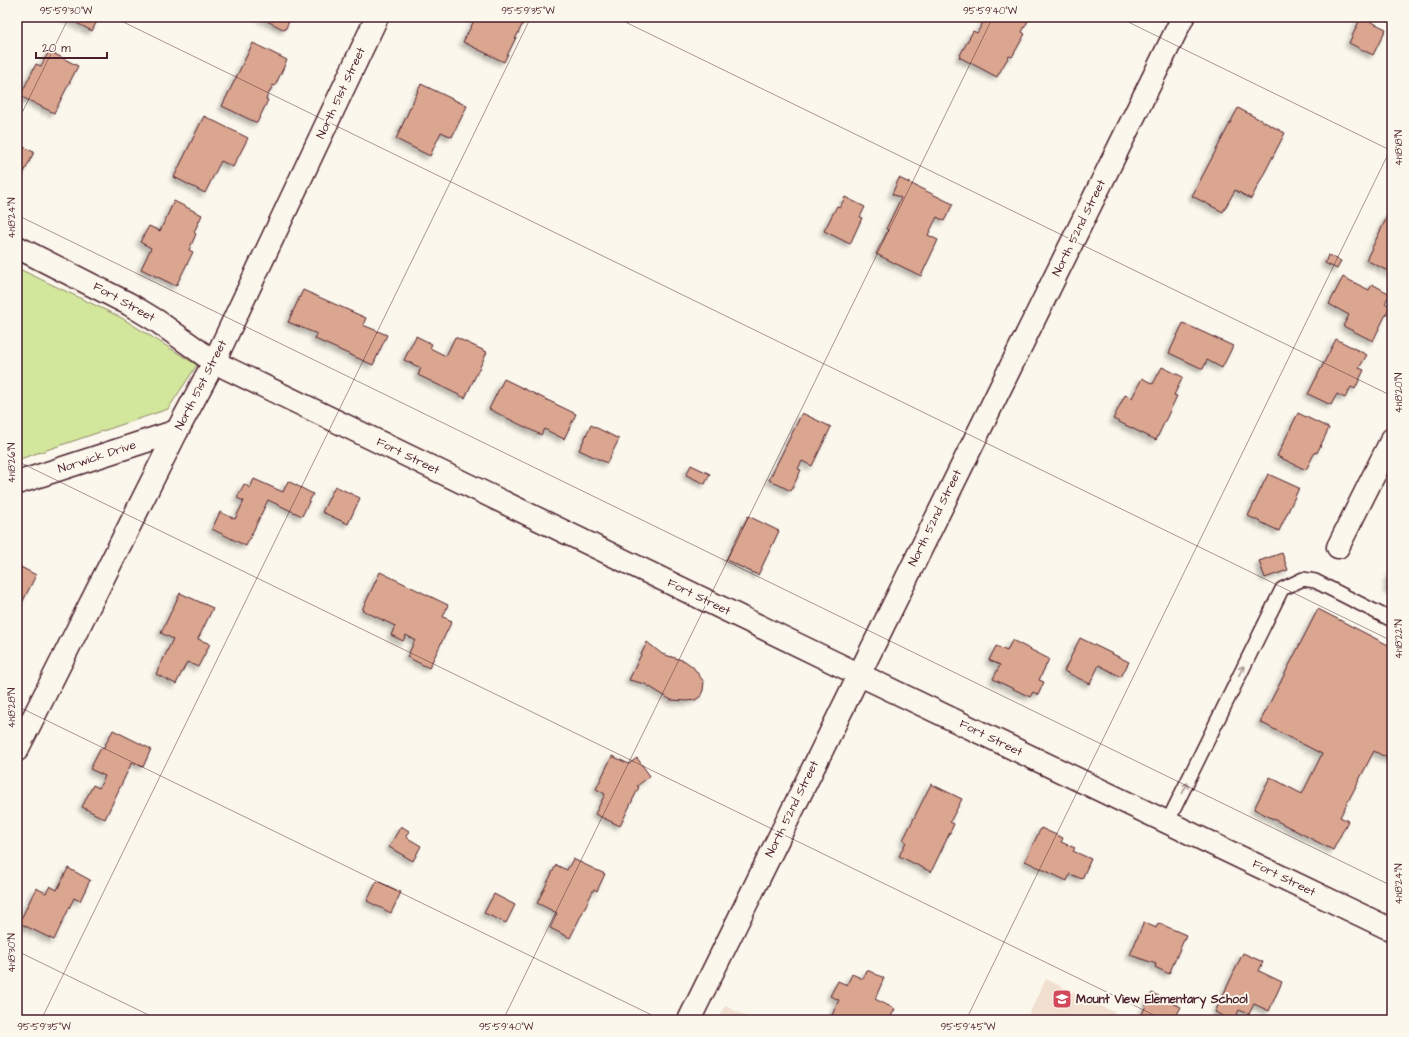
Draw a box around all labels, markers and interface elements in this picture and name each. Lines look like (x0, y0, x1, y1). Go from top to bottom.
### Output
text: 95°59'30"W (40, 4, 93, 18)
text: 95°59'35"W (501, 4, 555, 18)
text: 95°59'40"W (963, 4, 1018, 18)
scale bar (36, 34, 107, 60)
text: 20 m (42, 40, 71, 57)
street label: North 51st Street (312, 44, 370, 142)
text: 41°18'18"N (1392, 130, 1406, 166)
street label: North 52nd Street (1048, 177, 1110, 279)
text: 41°18'24"N (5, 198, 19, 238)
street label: Fort Street (90, 278, 158, 326)
street label: North 51st Street (171, 337, 231, 433)
text: 41°18'20"N (1392, 373, 1406, 413)
street label: Fort Street (374, 433, 443, 479)
street label: Norwick Drive (56, 436, 139, 478)
text: 41°18'26"N (5, 443, 19, 483)
street label: North 52nd Street (904, 467, 966, 569)
street label: Fort Street (665, 574, 734, 620)
text: 41°18'22"N (1392, 619, 1406, 659)
one-way arrow (1238, 665, 1245, 677)
text: 41°18'28"N (5, 688, 19, 728)
street label: Fort Street (957, 715, 1026, 761)
street label: North 52nd Street (761, 758, 823, 860)
one-way arrow (1181, 782, 1189, 794)
street label: Fort Street (1250, 855, 1319, 901)
text: 41°18'24"N (1392, 864, 1406, 904)
text: 41°18'30"N (5, 933, 19, 973)
school or university icon: Mount View Elementary School (1051, 988, 1073, 1010)
place label: Mount View Elementary School (1076, 991, 1248, 1009)
text: 95°59'35"W (17, 1020, 71, 1034)
text: 95°59'40"W (479, 1020, 534, 1034)
text: 95°59'45"W (940, 1020, 996, 1034)

